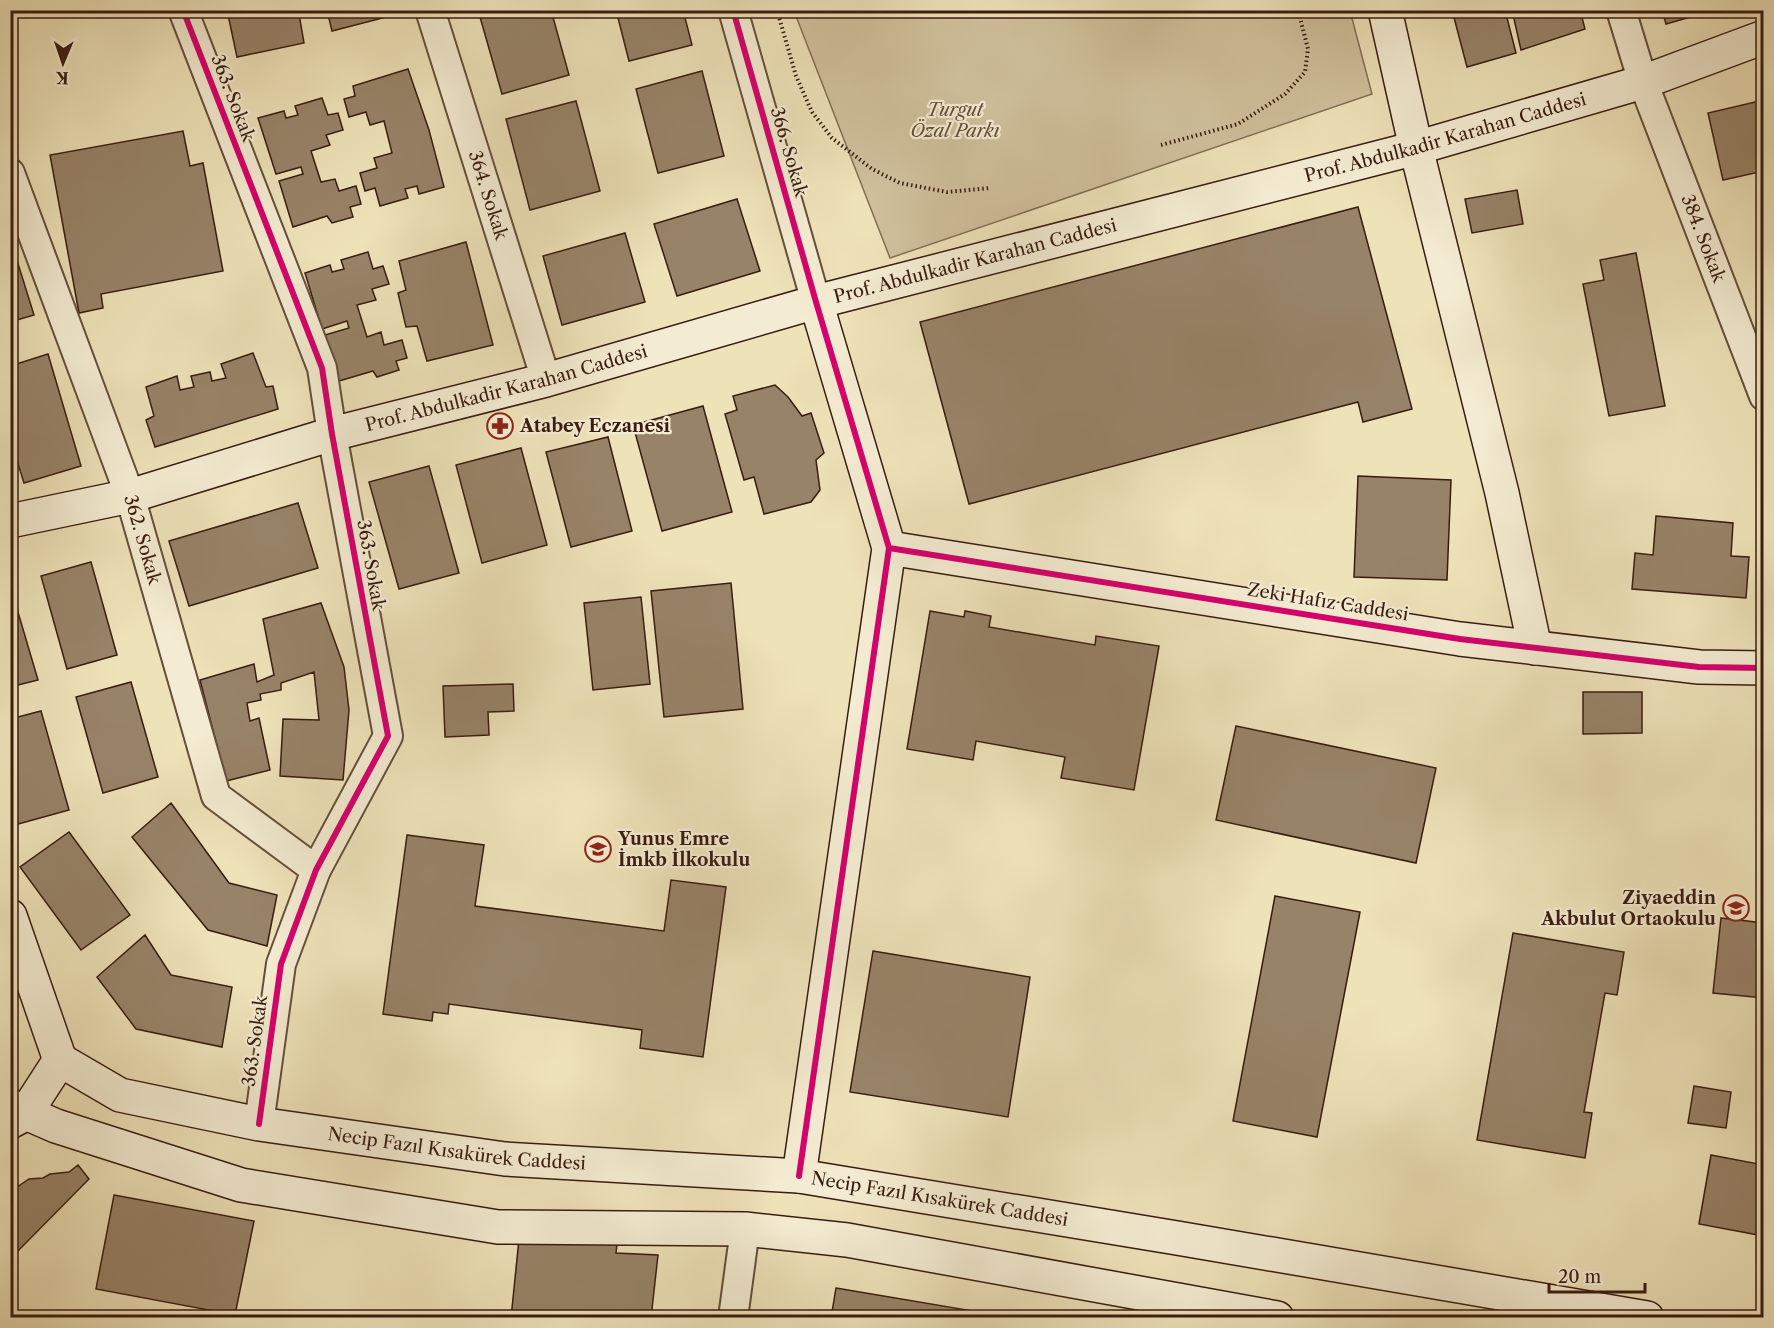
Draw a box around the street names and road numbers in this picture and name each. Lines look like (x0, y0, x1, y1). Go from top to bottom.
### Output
street label: 363. Sokak (206, 51, 260, 146)
street label: Prof. Abdulkadir Karahan Caddesi (1302, 88, 1589, 187)
street label: 366. Sokak (766, 105, 813, 201)
street label: 364. Sokak (464, 148, 513, 244)
street label: 384. Sokak (1676, 191, 1731, 287)
street label: Prof. Abdulkadir Karahan Caddesi (831, 214, 1120, 308)
street label: Prof. Abdulkadir Karahan Caddesi (363, 340, 650, 436)
street label: 362. Sokak (119, 492, 166, 589)
street label: 363. Sokak (352, 518, 390, 614)
street label: Zeki Hafız Caddesi (1246, 578, 1411, 626)
street label: 363. Sokak (238, 993, 272, 1088)
street label: Necip Fazıl Kısakürek Caddesi (326, 1123, 587, 1175)
street label: Necip Fazıl Kısakürek Caddesi (810, 1167, 1070, 1231)

